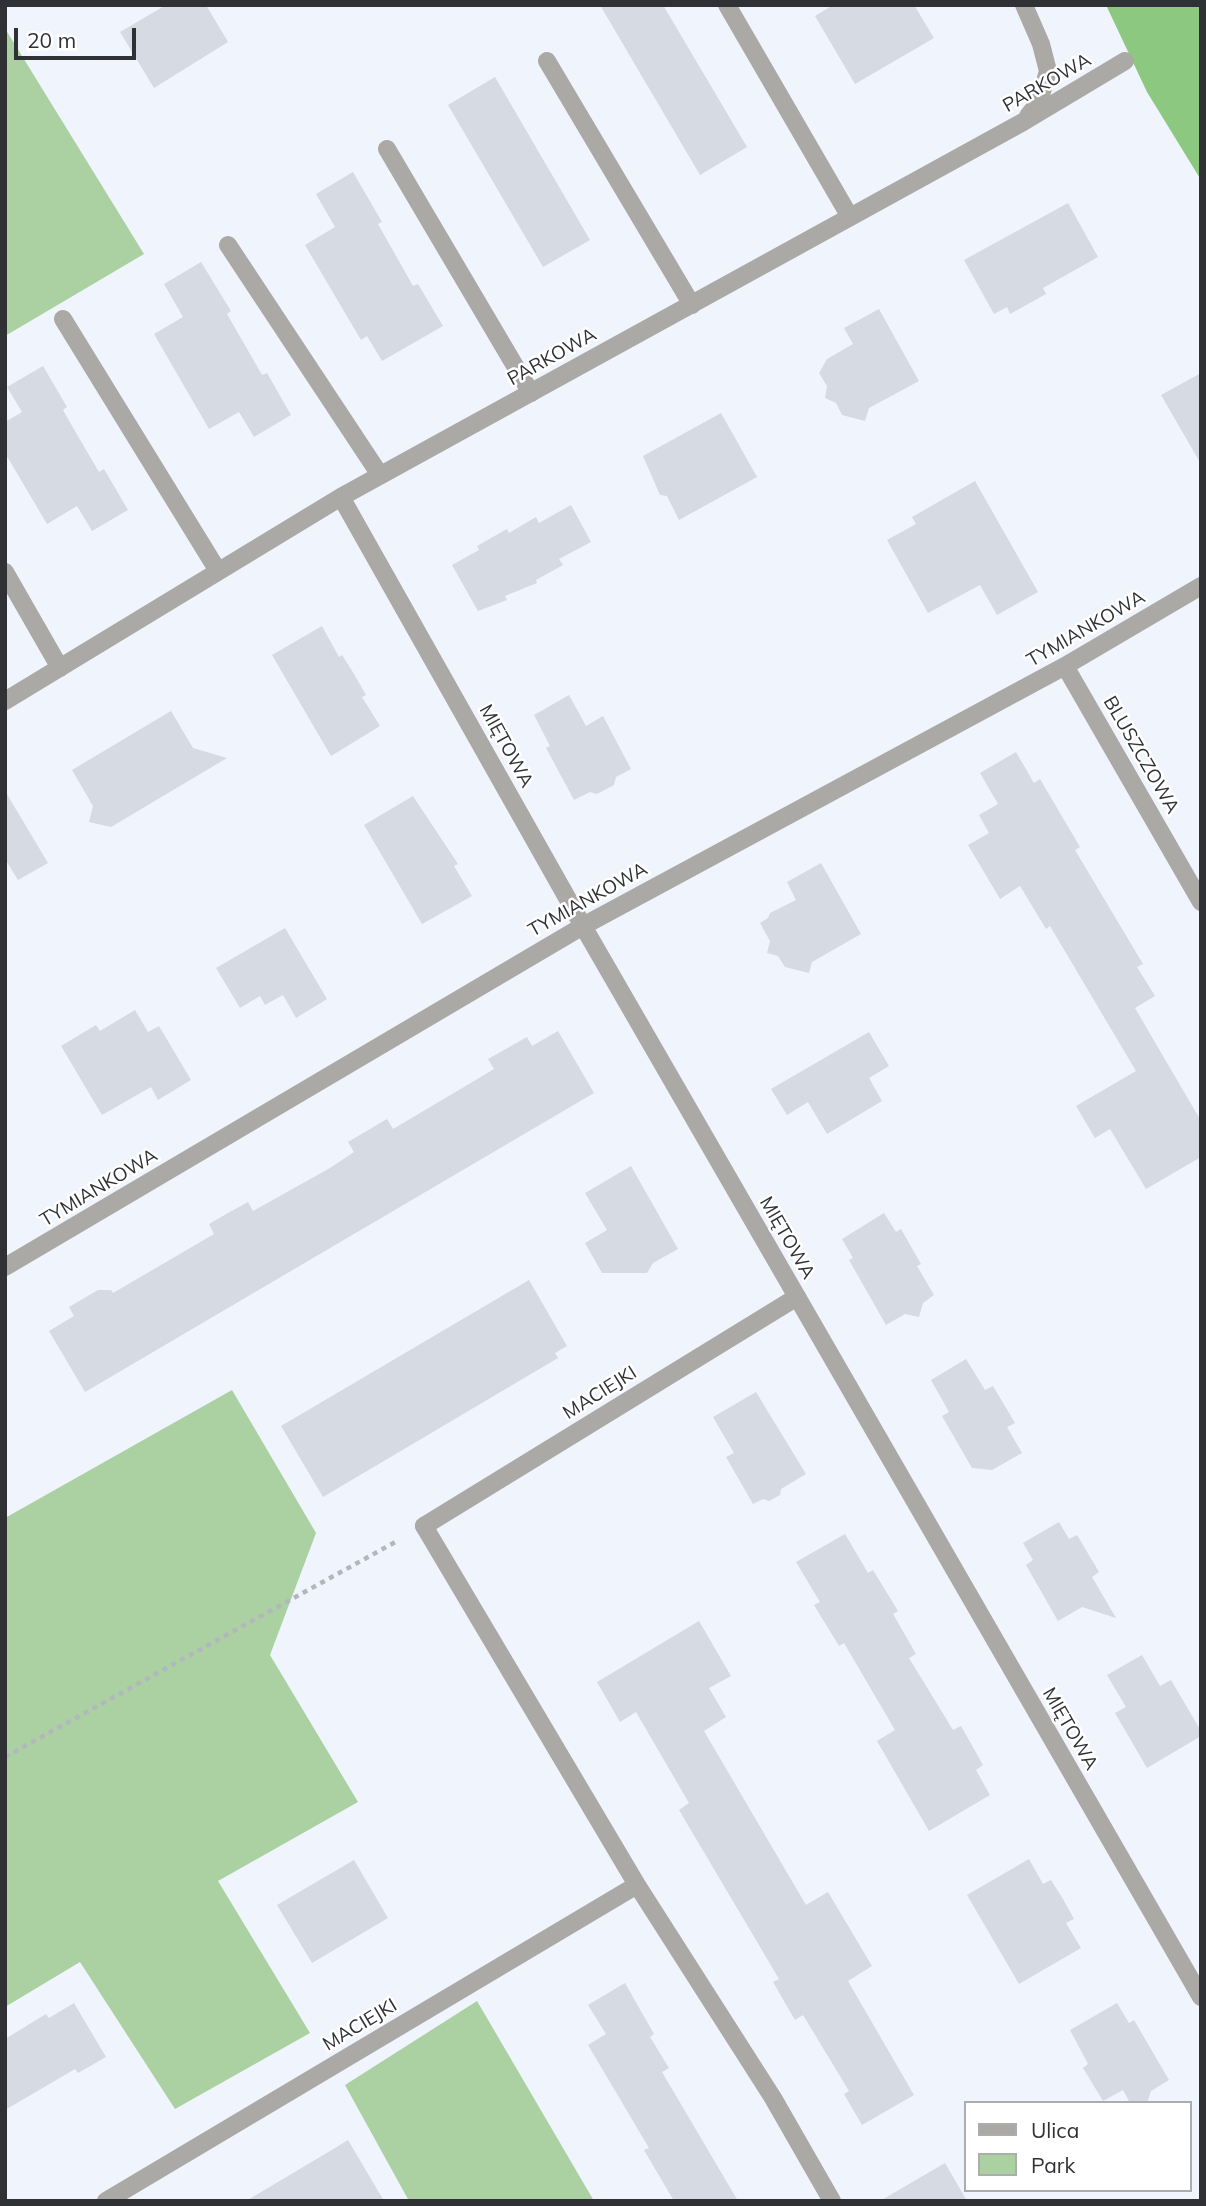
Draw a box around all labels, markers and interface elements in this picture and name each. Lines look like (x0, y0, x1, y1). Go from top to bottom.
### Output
scale bar (18, 14, 140, 58)
text: 20 m (27, 27, 76, 53)
street label: PARKOWA (999, 49, 1095, 117)
street label: PARKOWA (504, 323, 600, 391)
street label: TYMIANKOWA (1023, 586, 1149, 672)
street label: BLUSZCZOWA (1098, 692, 1184, 818)
street label: MIĘTOWA (474, 701, 538, 791)
street label: TYMIANKOWA (524, 858, 652, 942)
street label: TYMIANKOWA (36, 1144, 162, 1232)
street label: MIĘTOWA (754, 1193, 820, 1283)
street label: MACIEJKI (559, 1361, 641, 1425)
street label: MIĘTOWA (1037, 1684, 1103, 1774)
street label: MACIEJKI (319, 1994, 401, 2056)
legend (964, 2101, 1192, 2192)
text: Ulica (1031, 2117, 1079, 2143)
text: Park (1031, 2152, 1075, 2178)

